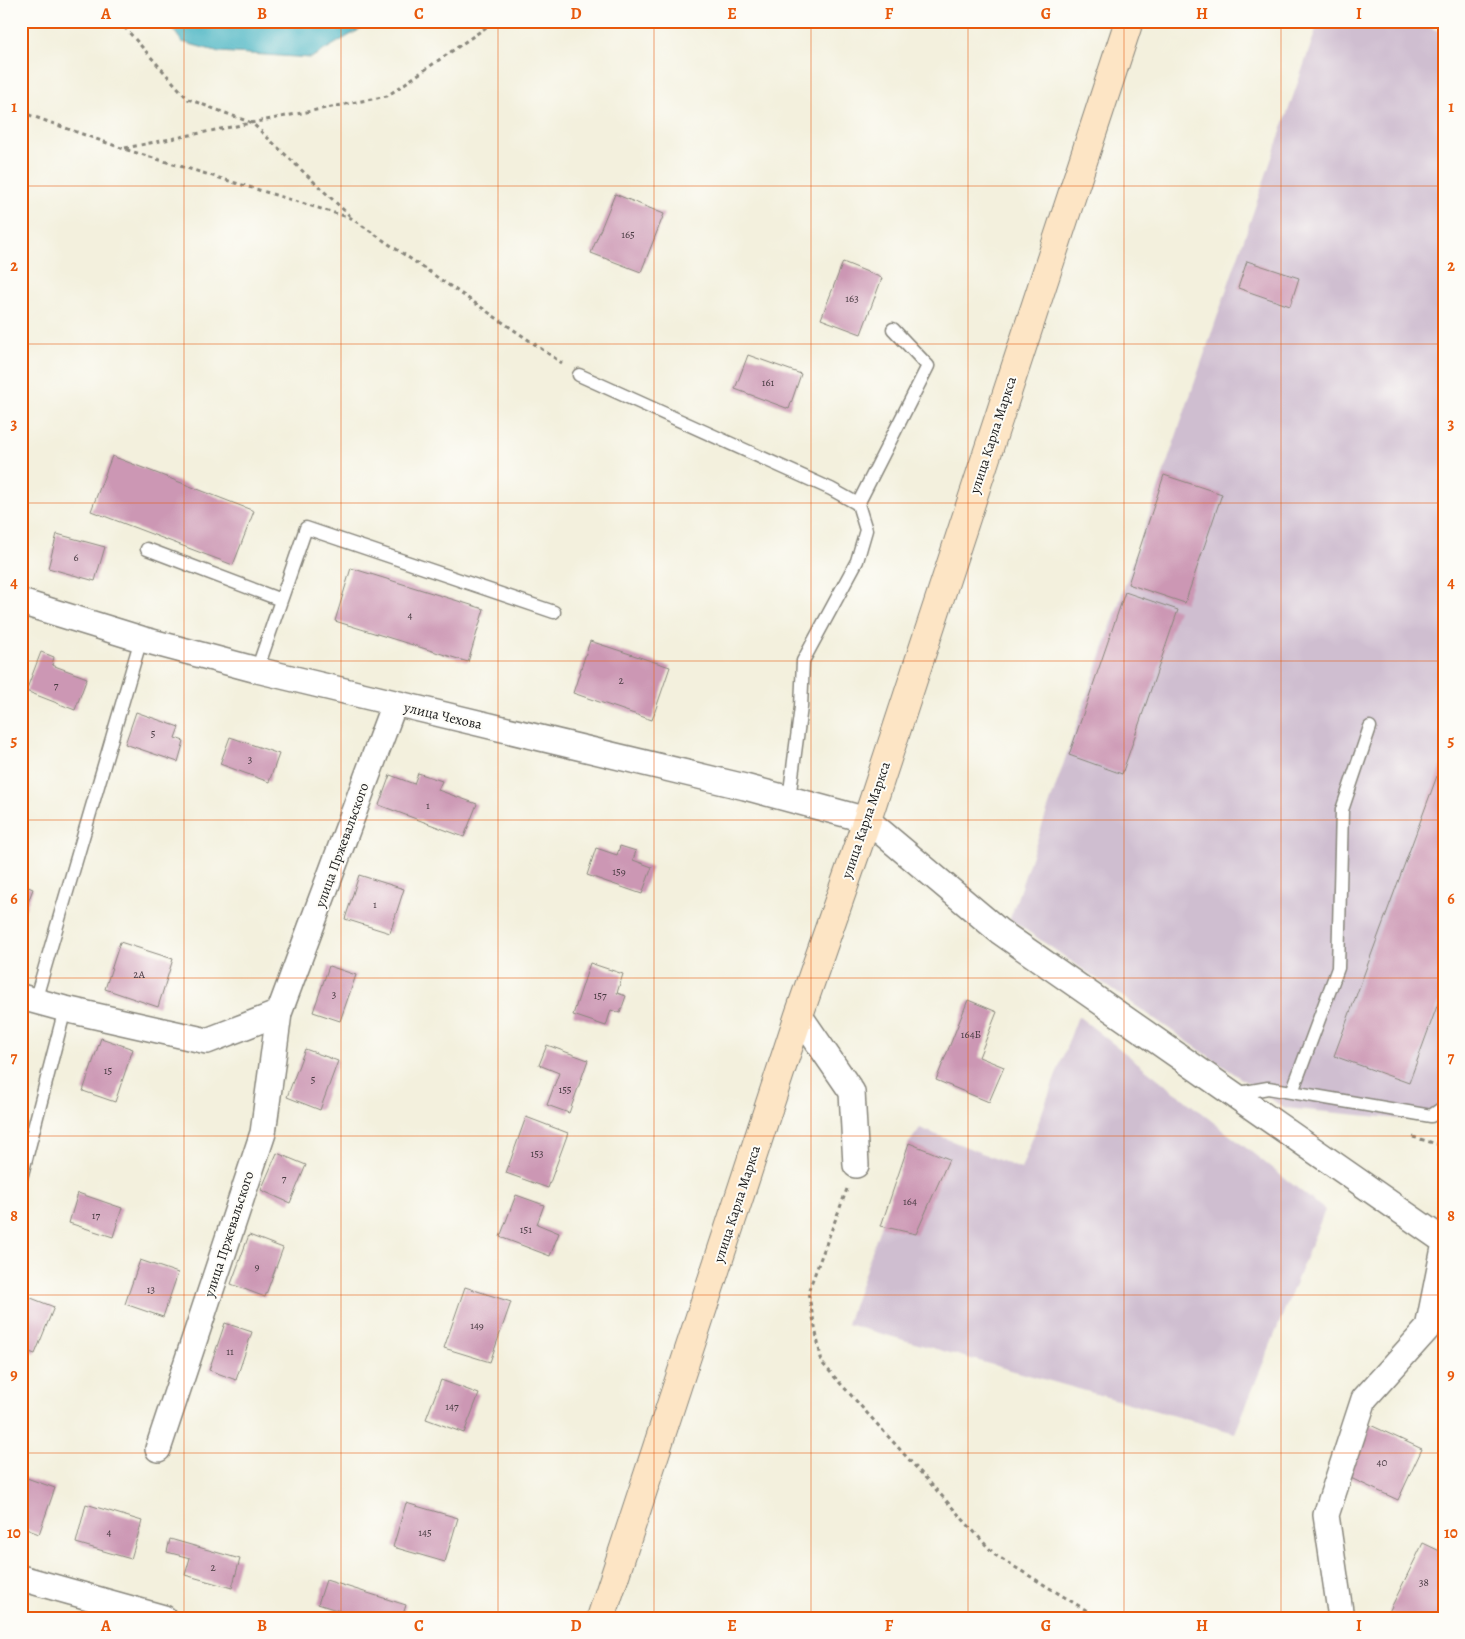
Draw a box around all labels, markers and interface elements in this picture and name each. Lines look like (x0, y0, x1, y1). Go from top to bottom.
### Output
text: A (100, 3, 112, 25)
text: B (257, 3, 267, 25)
text: C (414, 3, 424, 25)
text: D (570, 3, 582, 25)
text: E (727, 3, 737, 25)
text: F (885, 3, 894, 25)
text: G (1041, 3, 1051, 25)
text: H (1196, 3, 1208, 25)
text: I (1356, 3, 1362, 25)
text: 1 (11, 96, 17, 118)
text: 1 (1448, 96, 1454, 118)
house number: 165 (621, 227, 635, 242)
text: 2 (10, 255, 18, 277)
text: 2 (1447, 255, 1455, 277)
house number: 163 (845, 291, 859, 306)
street label: улица Карла Маркса (965, 373, 1021, 497)
house number: 161 (762, 375, 775, 390)
text: 3 (11, 413, 18, 435)
text: 3 (1448, 413, 1455, 435)
house number: 6 (73, 550, 79, 565)
text: 4 (10, 572, 18, 594)
text: 4 (1447, 572, 1455, 594)
house number: 4 (408, 608, 413, 623)
house number: 2 (618, 673, 624, 688)
house number: 7 (54, 678, 59, 693)
street label: улица Чехова (401, 698, 484, 734)
house number: 5 (151, 726, 156, 741)
text: 5 (11, 730, 18, 752)
text: 5 (1448, 730, 1455, 752)
house number: 3 (248, 752, 252, 767)
street label: улица Карла Маркса (837, 759, 895, 882)
street label: улица Пржевальского (310, 780, 373, 911)
house number: 1 (426, 798, 430, 813)
house number: 159 (612, 864, 626, 879)
text: 6 (10, 888, 18, 910)
text: 6 (1447, 888, 1455, 910)
house number: 1 (373, 897, 377, 912)
house number: 2А (133, 967, 145, 982)
house number: 3 (332, 987, 336, 1002)
house number: 157 (593, 988, 607, 1003)
house number: 164Б (961, 1027, 981, 1042)
text: 7 (11, 1047, 18, 1069)
text: 7 (1448, 1047, 1455, 1069)
house number: 15 (104, 1063, 113, 1078)
house number: 5 (311, 1072, 316, 1087)
house number: 155 (558, 1082, 572, 1097)
street label: улица Карла Маркса (709, 1142, 765, 1266)
house number: 153 (530, 1146, 544, 1161)
street label: улица Пржевальского (199, 1169, 258, 1300)
house number: 7 (282, 1171, 287, 1186)
house number: 164 (903, 1194, 917, 1209)
text: 8 (10, 1205, 18, 1227)
text: 8 (1447, 1205, 1455, 1227)
house number: 17 (92, 1208, 101, 1223)
house number: 151 (520, 1222, 532, 1237)
house number: 9 (254, 1259, 260, 1274)
house number: 13 (147, 1282, 155, 1297)
house number: 149 (470, 1318, 484, 1333)
house number: 11 (226, 1344, 234, 1359)
text: 9 (10, 1364, 18, 1386)
text: 9 (1447, 1364, 1455, 1386)
house number: 147 (445, 1399, 459, 1414)
house number: 40 (1377, 1455, 1388, 1470)
text: 10 (7, 1522, 21, 1544)
text: 10 (1444, 1522, 1458, 1544)
house number: 4 (107, 1525, 112, 1540)
house number: 145 (418, 1525, 432, 1540)
house number: 2 (210, 1560, 216, 1575)
house number: 38 (1419, 1575, 1429, 1590)
text: A (100, 1615, 112, 1637)
text: B (257, 1615, 267, 1637)
text: C (414, 1615, 424, 1637)
text: D (570, 1615, 582, 1637)
text: E (727, 1615, 737, 1637)
text: F (885, 1615, 894, 1637)
text: G (1041, 1615, 1051, 1637)
text: H (1196, 1615, 1208, 1637)
text: I (1356, 1615, 1362, 1637)

